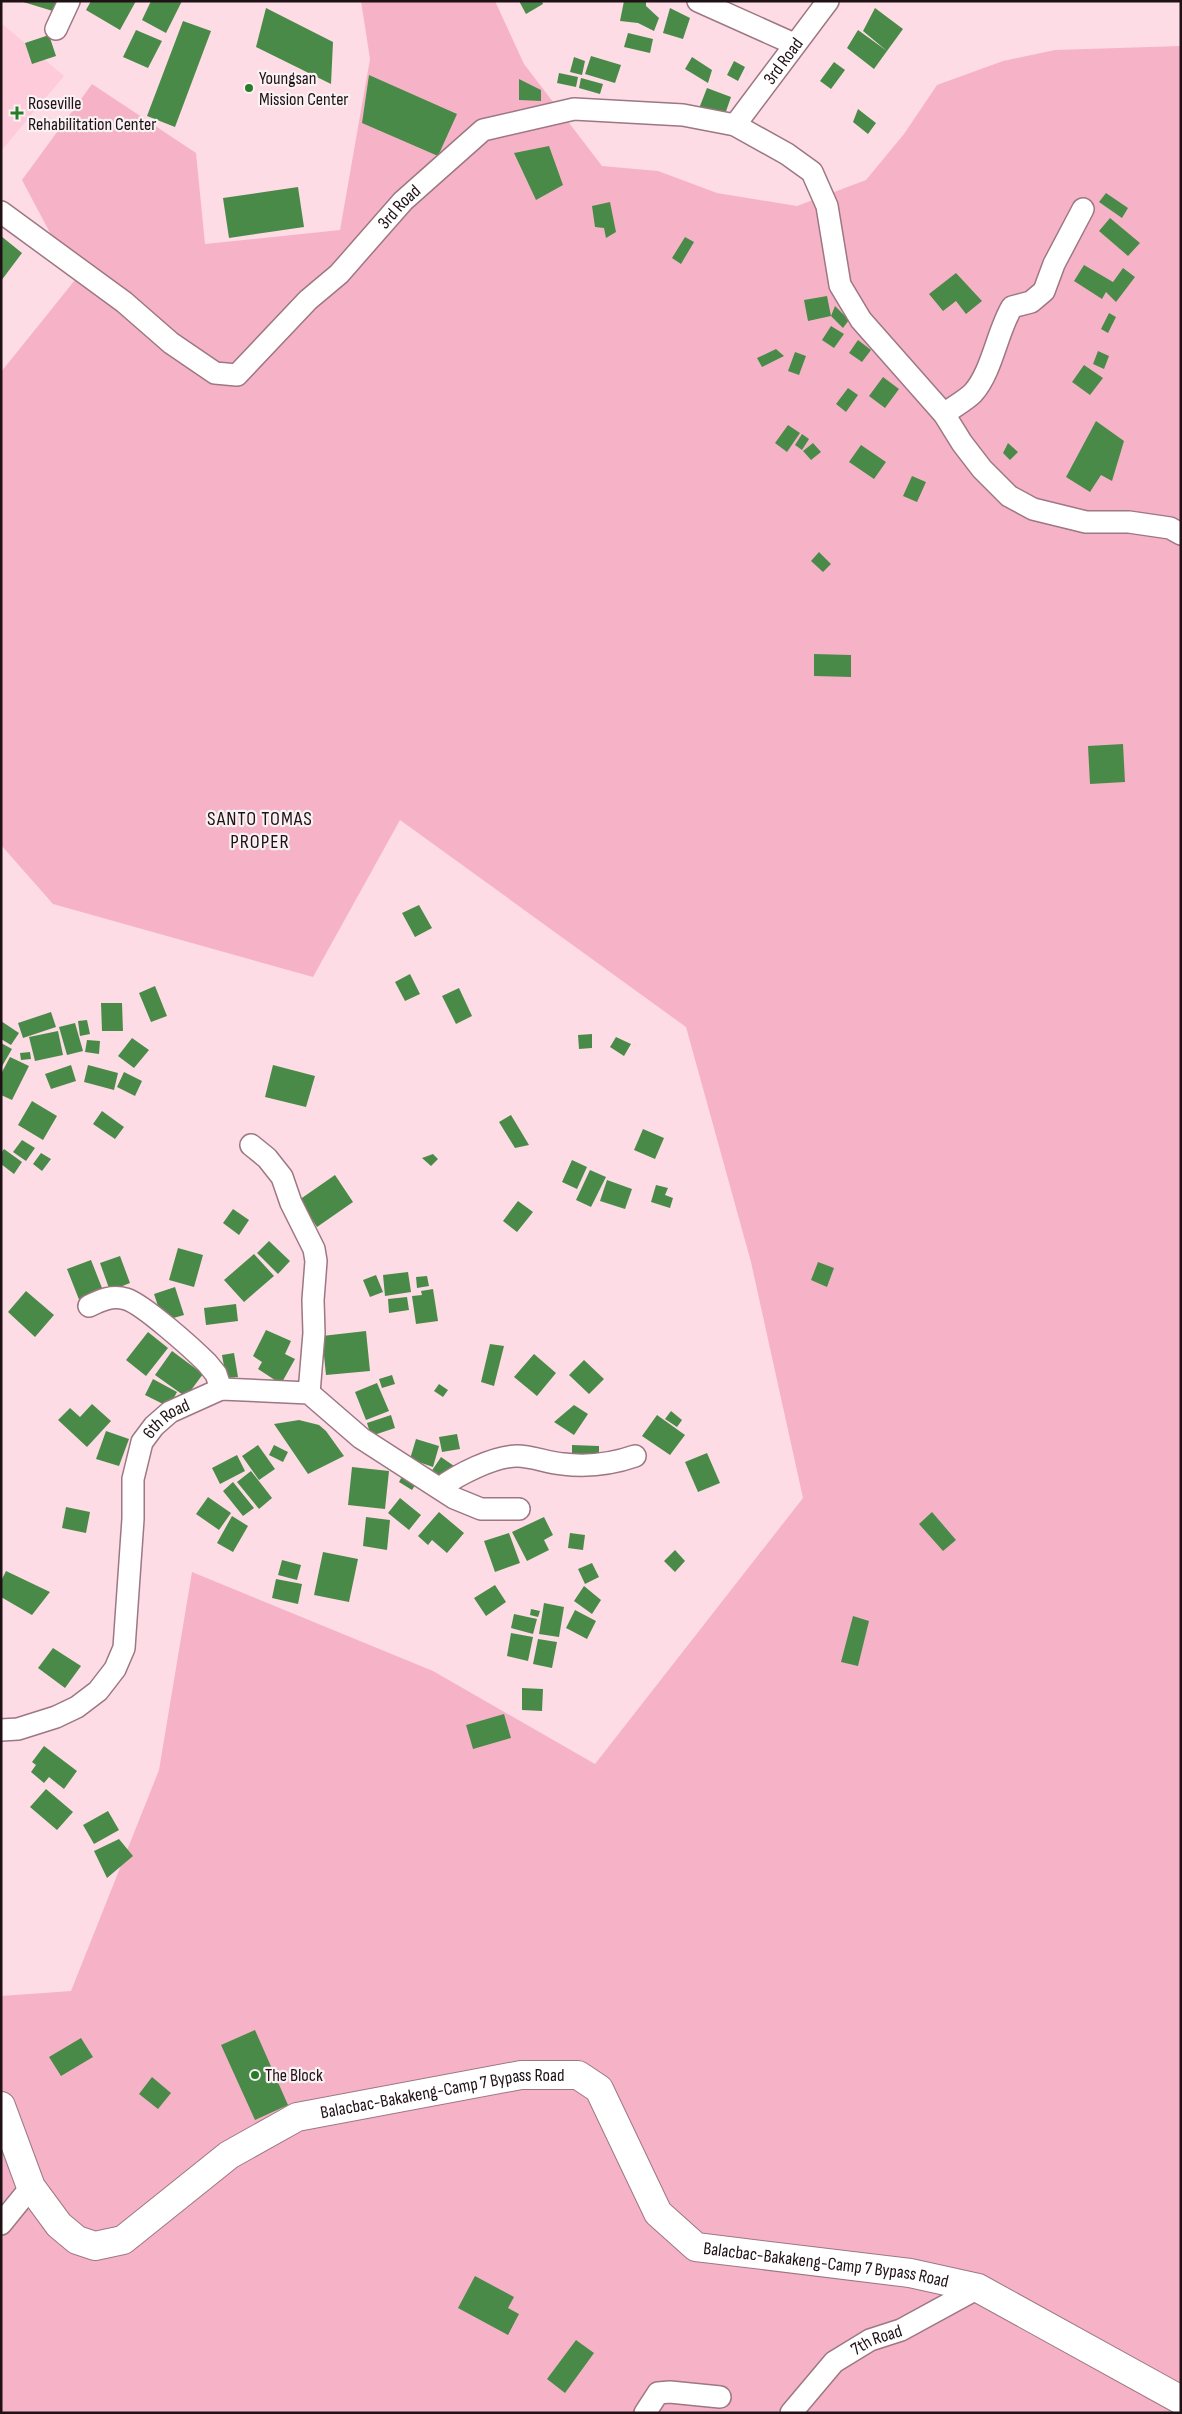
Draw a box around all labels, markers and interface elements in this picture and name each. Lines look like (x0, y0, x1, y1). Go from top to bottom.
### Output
street label: 3rd Road (759, 34, 808, 89)
place label: Youngsan Mission Center (259, 68, 349, 110)
marker: Youngsan Mission Center (243, 82, 255, 94)
place label: Roseville Rehabilitation Center (28, 93, 156, 135)
marker: Roseville Rehabilitation Center (10, 106, 24, 120)
street label: 3rd Road (373, 181, 425, 233)
district label: SANTO TOMAS PROPER (207, 807, 313, 854)
street label: 6th Road (138, 1395, 193, 1443)
place label: The Block (265, 2065, 323, 2086)
street label: Balacbac-Bakakeng-Camp 7 Bypass Road (319, 2065, 564, 2123)
marker: The Block (249, 2069, 261, 2081)
street label: Balacbac-Bakakeng-Camp 7 Bypass Road (702, 2238, 951, 2292)
street label: 7th Road (847, 2320, 905, 2360)

